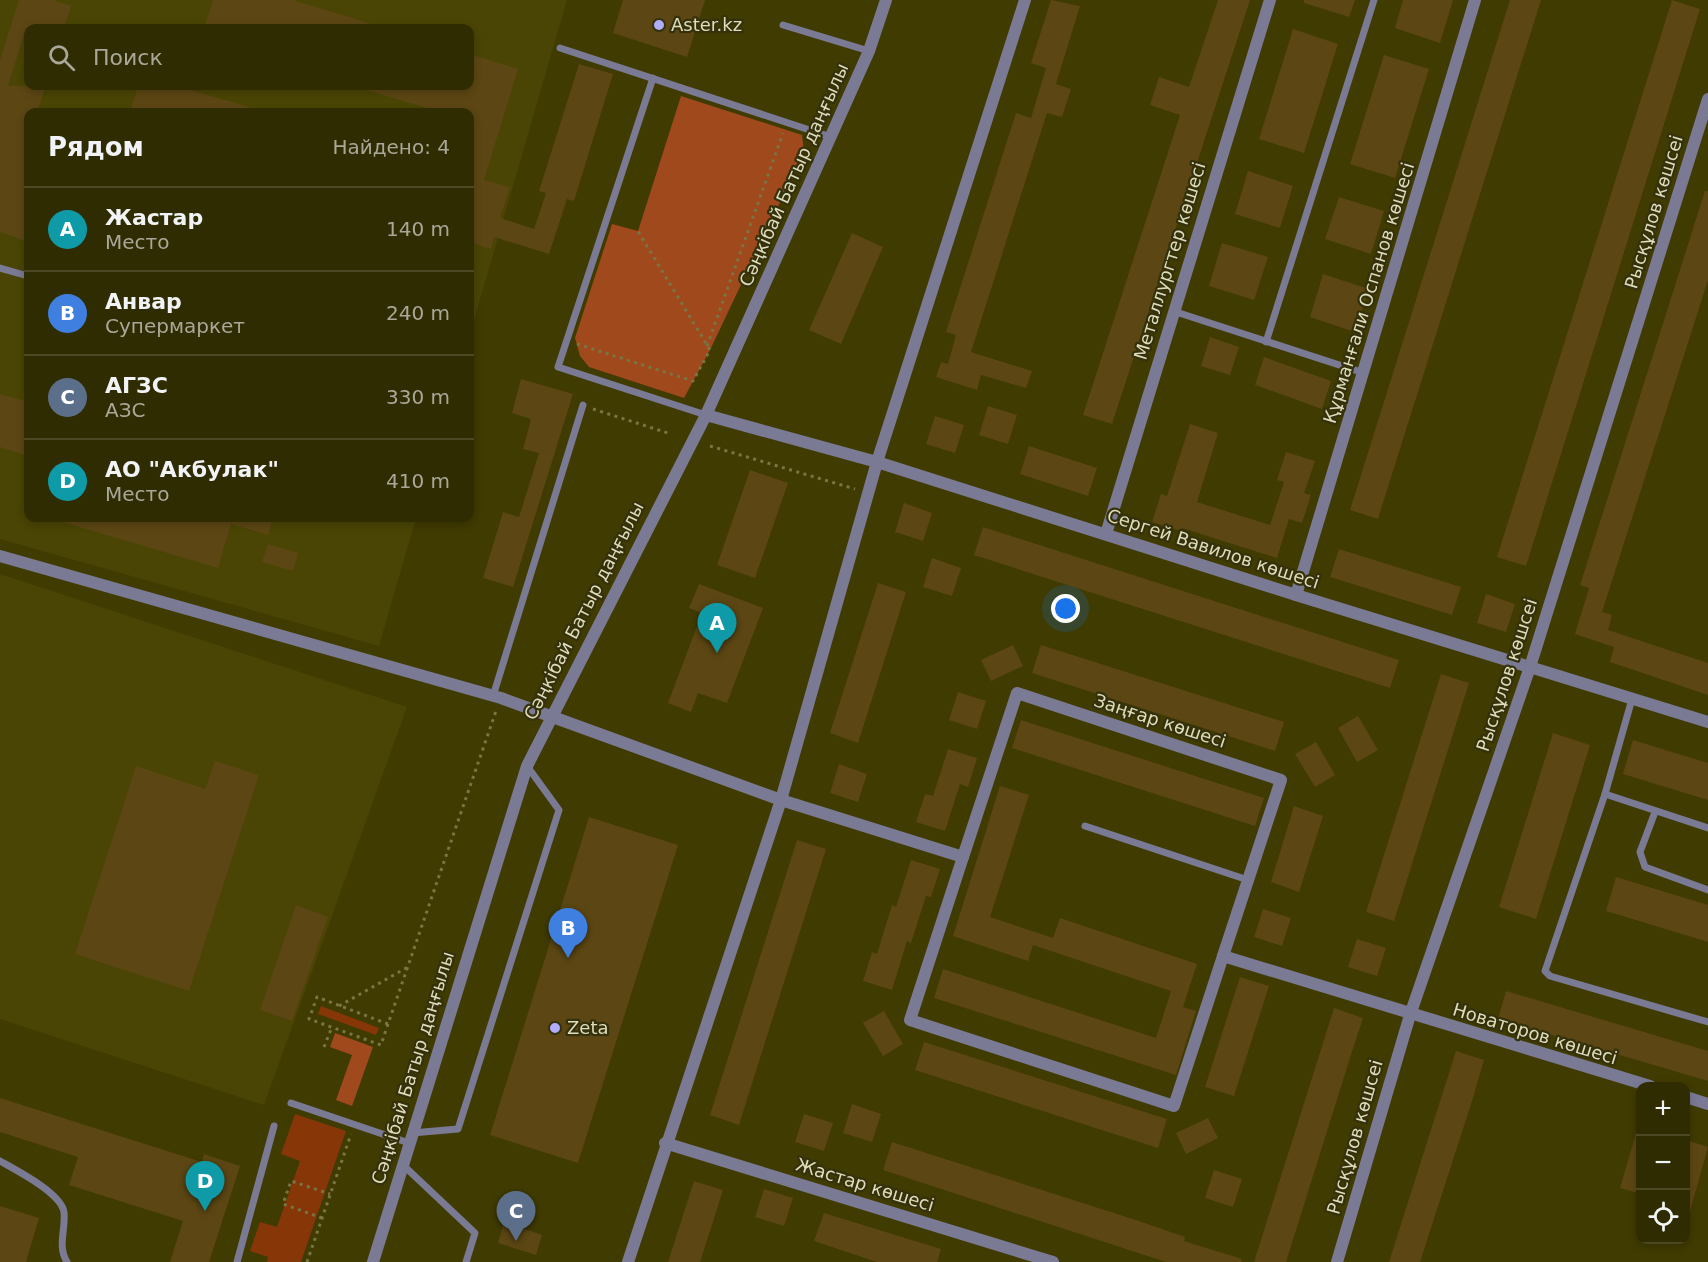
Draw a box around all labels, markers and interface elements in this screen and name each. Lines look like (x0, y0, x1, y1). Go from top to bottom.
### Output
place label: Aster.kz (671, 14, 742, 35)
marker: Aster.kz (652, 18, 666, 32)
search box (24, 24, 474, 90)
icon: search (45, 41, 78, 74)
text: Поиск (93, 45, 163, 70)
street label: Сәңкібай Батыр даңғылы (735, 60, 852, 290)
text: Рядом (48, 132, 144, 162)
street label: Рысқұлов көшсеі (1620, 132, 1687, 291)
text: Найдено: 4 (332, 135, 450, 159)
street label: Металлургтер көшесі (1129, 159, 1210, 362)
street label: Құрманғали Оспанов көшесі (1319, 160, 1418, 426)
text: Жастар (105, 205, 203, 230)
text: A (60, 217, 75, 241)
text: 140 m (386, 217, 450, 241)
text: Место (105, 230, 169, 254)
text: Анвар (105, 289, 182, 314)
text: B (60, 301, 75, 325)
text: 240 m (386, 301, 450, 325)
text: Супермаркет (105, 314, 245, 338)
text: АГЗС (105, 373, 168, 398)
text: C (60, 385, 75, 409)
text: 330 m (386, 385, 450, 409)
text: АЗС (105, 398, 145, 422)
text: АО "Акбулак" (105, 457, 279, 482)
text: D (59, 469, 76, 493)
text: 410 m (386, 469, 450, 493)
text: Место (105, 482, 169, 506)
street label: Сәңкібай Батыр даңғылы (519, 498, 648, 723)
street label: Сергей Вавилов көшесі (1104, 504, 1322, 593)
your location (1051, 594, 1080, 623)
street label: Рысқұлов көшсеі (1472, 596, 1541, 754)
pin: A (698, 604, 736, 653)
street label: Заңғар көшесі (1091, 689, 1229, 752)
pin: B (548, 908, 588, 958)
street label: Сәңкібай Батыр даңғылы (367, 949, 458, 1187)
street label: Новаторов көшесі (1450, 999, 1620, 1069)
place label: Zeta (567, 1017, 609, 1038)
marker: Zeta (548, 1021, 562, 1035)
street label: Рысқұлов көшсеі (1322, 1057, 1387, 1216)
map controls (1636, 1082, 1690, 1244)
button: + (1636, 1082, 1690, 1136)
button: − (1636, 1136, 1690, 1190)
street label: Жастар көшесі (794, 1154, 937, 1216)
pin: D (186, 1162, 224, 1211)
button: locate (1636, 1190, 1690, 1244)
pin: C (496, 1192, 536, 1241)

